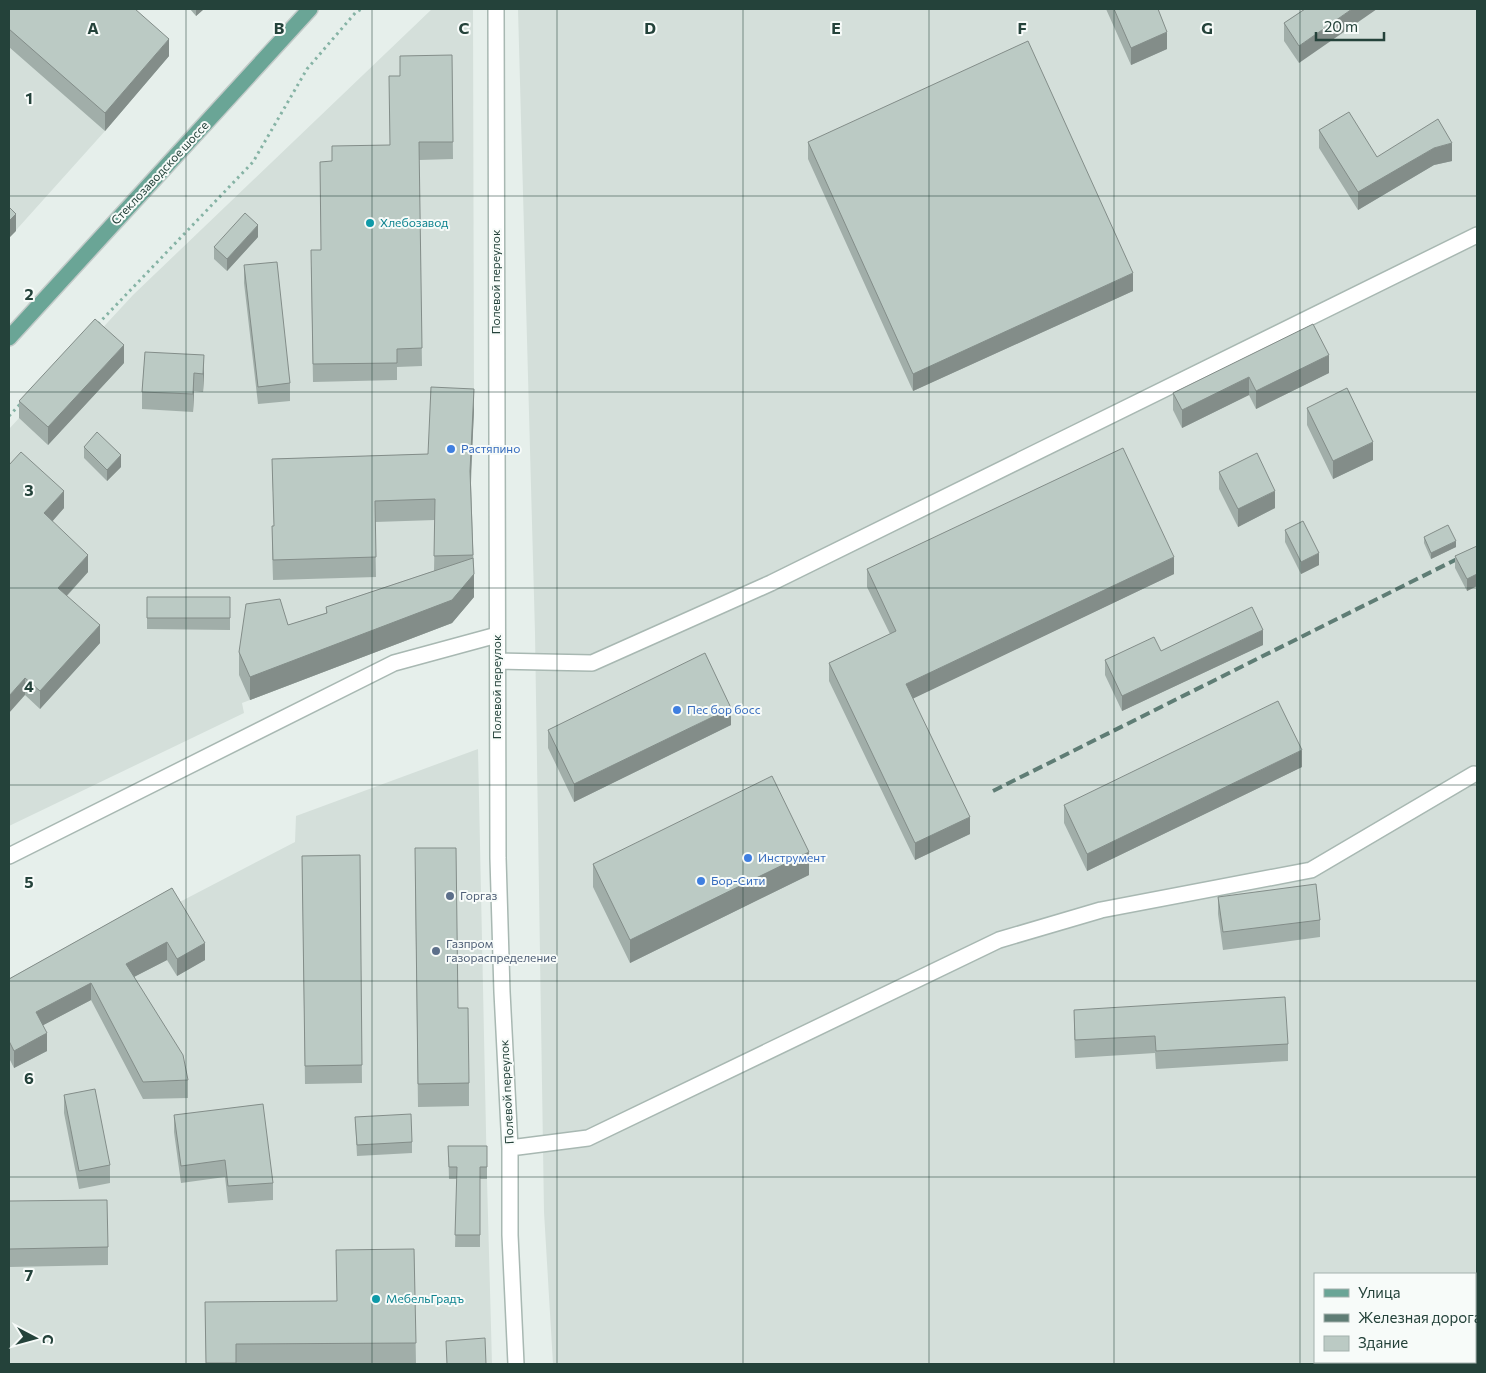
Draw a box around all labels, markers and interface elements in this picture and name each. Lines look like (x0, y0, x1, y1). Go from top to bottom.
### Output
scale bar (1316, 10, 1384, 42)
text: 20 m (1324, 17, 1358, 35)
text: A (87, 18, 99, 37)
text: B (274, 18, 285, 37)
text: C (459, 18, 470, 37)
text: D (644, 18, 656, 37)
text: E (831, 18, 841, 37)
text: F (1017, 18, 1027, 37)
text: G (1201, 18, 1213, 37)
text: 1 (25, 88, 33, 107)
street label: Стеклозаводское шоссе (108, 118, 211, 227)
place label: Хлебозавод (380, 215, 448, 229)
marker: Хлебозавод (364, 217, 376, 229)
street label: Полевой переулок (488, 229, 502, 334)
text: 2 (24, 284, 34, 303)
place label: Растяпино (461, 441, 520, 455)
marker: Растяпино (445, 443, 457, 455)
text: 3 (24, 480, 34, 499)
street label: Полевой переулок (489, 634, 503, 739)
text: 4 (24, 676, 34, 695)
place label: Пес бор босс (687, 702, 761, 716)
marker: Пес бор босс (671, 704, 683, 716)
place label: Инструмент (758, 850, 826, 864)
marker: Инструмент (742, 852, 754, 864)
text: 5 (24, 872, 34, 891)
place label: Бор-Сити (711, 873, 765, 887)
marker: Бор-Сити (695, 875, 707, 887)
place label: Горгаз (460, 888, 498, 902)
marker: Горгаз (444, 890, 456, 902)
place label: Газпром газораспределение (446, 936, 556, 964)
marker: Газпром газораспределение (430, 945, 442, 957)
street label: Полевой переулок (496, 1039, 516, 1145)
text: 6 (24, 1068, 34, 1087)
text: 7 (25, 1265, 34, 1284)
legend (1314, 1273, 1476, 1363)
text: Улица (1358, 1283, 1400, 1301)
place label: МебельГрадъ (386, 1291, 464, 1305)
marker: МебельГрадъ (370, 1293, 382, 1305)
text: Железная дорога (1358, 1308, 1482, 1326)
north arrow (10, 1313, 60, 1363)
text: Здание (1358, 1333, 1408, 1351)
text: С (39, 1334, 57, 1345)

